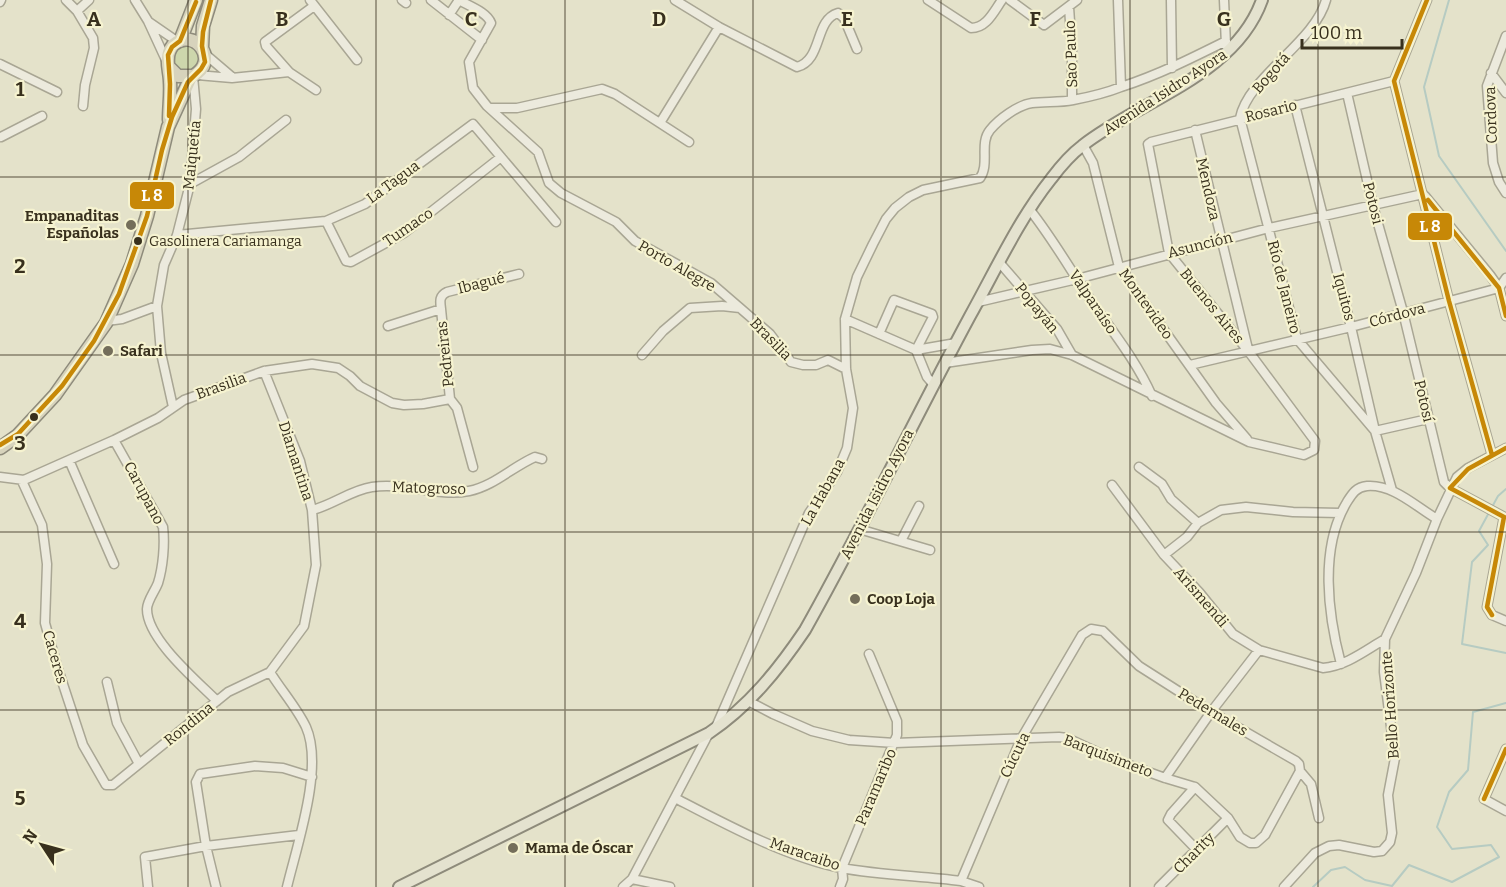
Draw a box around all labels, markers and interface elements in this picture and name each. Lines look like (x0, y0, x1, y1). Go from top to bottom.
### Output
text: A (87, 7, 102, 31)
text: B (276, 7, 289, 31)
text: C (465, 7, 477, 31)
text: D (652, 7, 666, 31)
text: E (841, 7, 853, 31)
text: F (1029, 7, 1041, 31)
text: G (1217, 7, 1231, 31)
scale bar (1302, 12, 1402, 50)
street label: Sao Paulo (1061, 20, 1081, 88)
text: 100 m (1311, 22, 1362, 44)
street label: Avenida Isidro Ayora (1100, 45, 1230, 139)
street label: Bogotá (1248, 49, 1294, 97)
text: 1 (16, 77, 25, 101)
street label: Cordova (1481, 86, 1501, 144)
street label: Rosario (1243, 96, 1299, 126)
street label: Maiquetía (179, 119, 205, 191)
street label: Mendoza (1192, 156, 1224, 222)
street label: La Tagua (363, 157, 423, 207)
street label: Potosi (1359, 180, 1387, 226)
line badge: L 8 (129, 181, 175, 210)
text: L 8 (141, 186, 163, 205)
street label: Tumaco (380, 204, 436, 250)
place label: Empanaditas Españolas (25, 207, 119, 242)
line badge: L 8 (1407, 212, 1453, 241)
text: L 8 (1419, 217, 1441, 236)
marker: Empanaditas Españolas (124, 218, 138, 232)
street label: Asunción (1166, 228, 1235, 262)
place label: Gasolinera Cariamanga (149, 233, 302, 250)
marker: Gasolinera Cariamanga (132, 235, 144, 247)
street label: Porto Alegre (635, 237, 719, 295)
street label: Río de Janeiro (1264, 238, 1304, 336)
text: 2 (14, 254, 26, 278)
street label: Montevideo (1115, 265, 1177, 343)
street label: Buenos Aires (1176, 265, 1248, 347)
street label: Valparaíso (1065, 267, 1121, 337)
street label: Ibagué (455, 268, 507, 298)
street label: Iquitos (1329, 271, 1359, 323)
street label: Popayán (1011, 279, 1063, 337)
street label: Córdova (1367, 299, 1427, 331)
street label: Brasilia (746, 314, 796, 364)
street label: Pedreiras (433, 320, 457, 388)
place label: Safari (120, 342, 163, 360)
marker: Safari (101, 344, 115, 358)
street label: Brasilia (193, 369, 249, 403)
street label: Potosí (1410, 378, 1438, 424)
unlabelled marker (28, 411, 40, 423)
street label: Diamantina (275, 419, 317, 503)
street label: Avenida Isidro Ayora (836, 426, 918, 562)
text: 3 (14, 431, 26, 455)
street label: La Habana (797, 455, 849, 529)
street label: Carupano (120, 458, 168, 528)
street label: Matogroso (392, 478, 466, 498)
street label: Arismendi (1170, 563, 1232, 631)
place label: Coop Loja (867, 590, 936, 608)
marker: Coop Loja (848, 592, 862, 606)
text: 4 (14, 609, 26, 633)
street label: Caceres (39, 628, 71, 686)
street label: Bello Horizonte (1377, 651, 1403, 759)
street label: Pedernales (1175, 684, 1251, 740)
street label: Rondina (161, 699, 217, 749)
street label: Cúcuta (996, 729, 1034, 781)
street label: Barquisimeto (1061, 731, 1155, 781)
street label: Paramaribo (852, 746, 900, 828)
text: 5 (15, 786, 26, 810)
north arrow (12, 815, 72, 875)
text: N (19, 826, 42, 847)
street label: Charity (1170, 829, 1218, 877)
street label: Maracaibo (768, 834, 842, 874)
place label: Mama de Óscar (525, 839, 633, 857)
marker: Mama de Óscar (506, 841, 520, 855)

